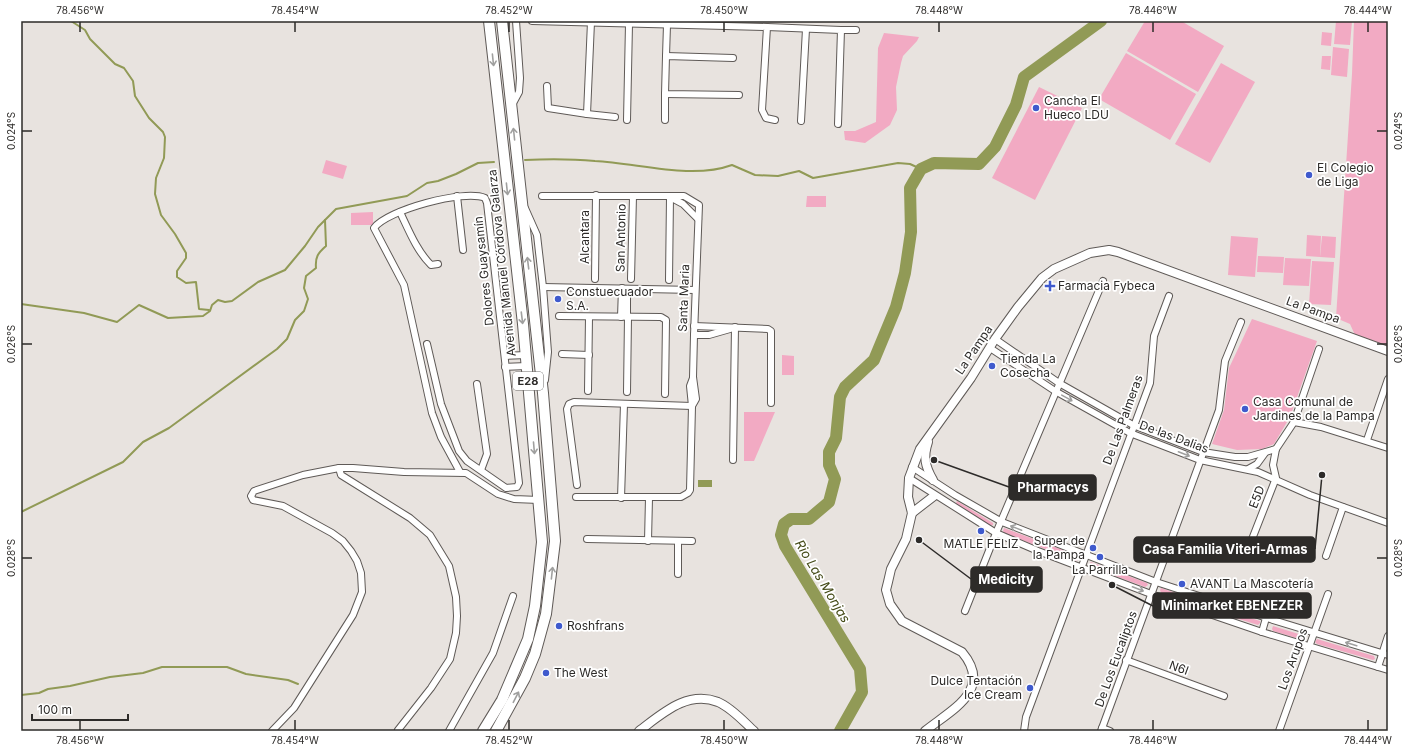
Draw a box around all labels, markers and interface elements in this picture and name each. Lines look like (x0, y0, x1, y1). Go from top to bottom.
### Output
text: 78.456°W (56, 4, 104, 16)
text: 78.454°W (271, 4, 319, 16)
text: 78.452°W (485, 4, 533, 16)
text: 78.450°W (700, 4, 748, 16)
text: 78.448°W (915, 4, 963, 16)
text: 78.446°W (1129, 4, 1177, 16)
text: 78.444°W (1344, 4, 1392, 16)
one-way arrow (490, 53, 497, 66)
place label: Cancha El Hueco LDU (1044, 93, 1109, 122)
marker: Cancha El Hueco LDU (1031, 103, 1041, 113)
text: 0.024°S (5, 112, 17, 150)
text: 0.024°S (1392, 112, 1404, 150)
one-way arrow (511, 128, 518, 141)
place label: El Colegio de Liga (1317, 160, 1374, 189)
street label: Avenida Manuel Córdova Galarza (484, 169, 519, 357)
marker: El Colegio de Liga (1304, 170, 1314, 180)
one-way arrow (503, 182, 511, 195)
street label: San Antonio (612, 204, 629, 272)
street label: Alcantara (577, 210, 592, 264)
street label: Dolores Guaysamín (470, 216, 497, 326)
one-way arrow (524, 257, 532, 270)
street label: Santa Maria (675, 264, 692, 332)
place label: Farmacia Fybeca (1058, 278, 1155, 293)
marker: Farmacia Fybeca (1045, 281, 1055, 291)
place label: Constuecuador S.A. (566, 284, 654, 313)
street label: La Pampa (1284, 293, 1342, 326)
marker: Constuecuador S.A. (553, 294, 563, 304)
one-way arrow (518, 311, 526, 324)
street label: La Pampa (952, 322, 995, 377)
text: 0.026°S (5, 325, 17, 363)
text: 0.026°S (1392, 325, 1404, 363)
place label: Tienda La Cosecha (1000, 351, 1056, 380)
marker: Tienda La Cosecha (987, 361, 997, 371)
road number: E28 (513, 372, 543, 390)
street label: De Las Palmeras (1099, 373, 1146, 467)
one-way arrow (1061, 394, 1073, 402)
place label: Casa Comunal de Jardines de la Pampa (1253, 394, 1375, 423)
marker: Casa Comunal de Jardines de la Pampa (1240, 404, 1250, 414)
street label: De las Dalias (1137, 417, 1211, 456)
one-way arrow (531, 441, 538, 454)
one-way arrow (1177, 450, 1189, 458)
callout: Pharmacys (1009, 475, 1096, 500)
text: Pharmacys (1017, 479, 1089, 495)
street label: E5D (1245, 483, 1268, 510)
one-way arrow (1011, 523, 1023, 531)
marker: MATLE FELIZ (976, 526, 986, 536)
place label: Super de la Pampa (1033, 533, 1085, 562)
place label: MATLE FELIZ (943, 536, 1019, 551)
water label: Rio Las Monjas (792, 537, 854, 626)
callout: Casa Familia Viteri-Armas (1134, 537, 1315, 562)
text: 0.028°S (5, 539, 17, 577)
text: 0.028°S (1392, 539, 1404, 577)
text: Casa Familia Viteri-Armas (1142, 541, 1308, 557)
marker: Super de la Pampa (1088, 543, 1098, 553)
marker: La Parrilla (1095, 552, 1105, 562)
place label: La Parrilla (1072, 562, 1128, 577)
one-way arrow (548, 567, 556, 580)
callout: Medicity (971, 567, 1042, 592)
text: Medicity (978, 571, 1034, 587)
place label: AVANT La Mascotería (1190, 576, 1313, 591)
marker: AVANT La Mascotería (1177, 579, 1187, 589)
one-way arrow (1132, 585, 1144, 593)
callout: Minimarket EBENEZER (1153, 593, 1311, 618)
text: Minimarket EBENEZER (1161, 597, 1304, 613)
street label: De Los Eucaliptos (1091, 609, 1140, 709)
place label: Roshfrans (567, 618, 624, 633)
marker: Roshfrans (554, 621, 564, 631)
street label: Los Arupos (1274, 626, 1311, 692)
one-way arrow (1344, 640, 1357, 647)
street label: N6I (1167, 657, 1191, 678)
place label: The West (554, 665, 608, 680)
marker: The West (541, 668, 551, 678)
place label: Dulce Tentación Ice Cream (930, 673, 1022, 702)
marker: Dulce Tentación Ice Cream (1025, 683, 1035, 693)
one-way arrow (512, 691, 520, 703)
scale bar (32, 696, 128, 722)
text: 100 m (38, 702, 72, 717)
text: 78.456°W (56, 734, 104, 746)
text: 78.454°W (271, 734, 319, 746)
text: 78.452°W (485, 734, 533, 746)
text: 78.450°W (700, 734, 748, 746)
text: 78.448°W (915, 734, 963, 746)
text: 78.446°W (1129, 734, 1177, 746)
text: 78.444°W (1344, 734, 1392, 746)

